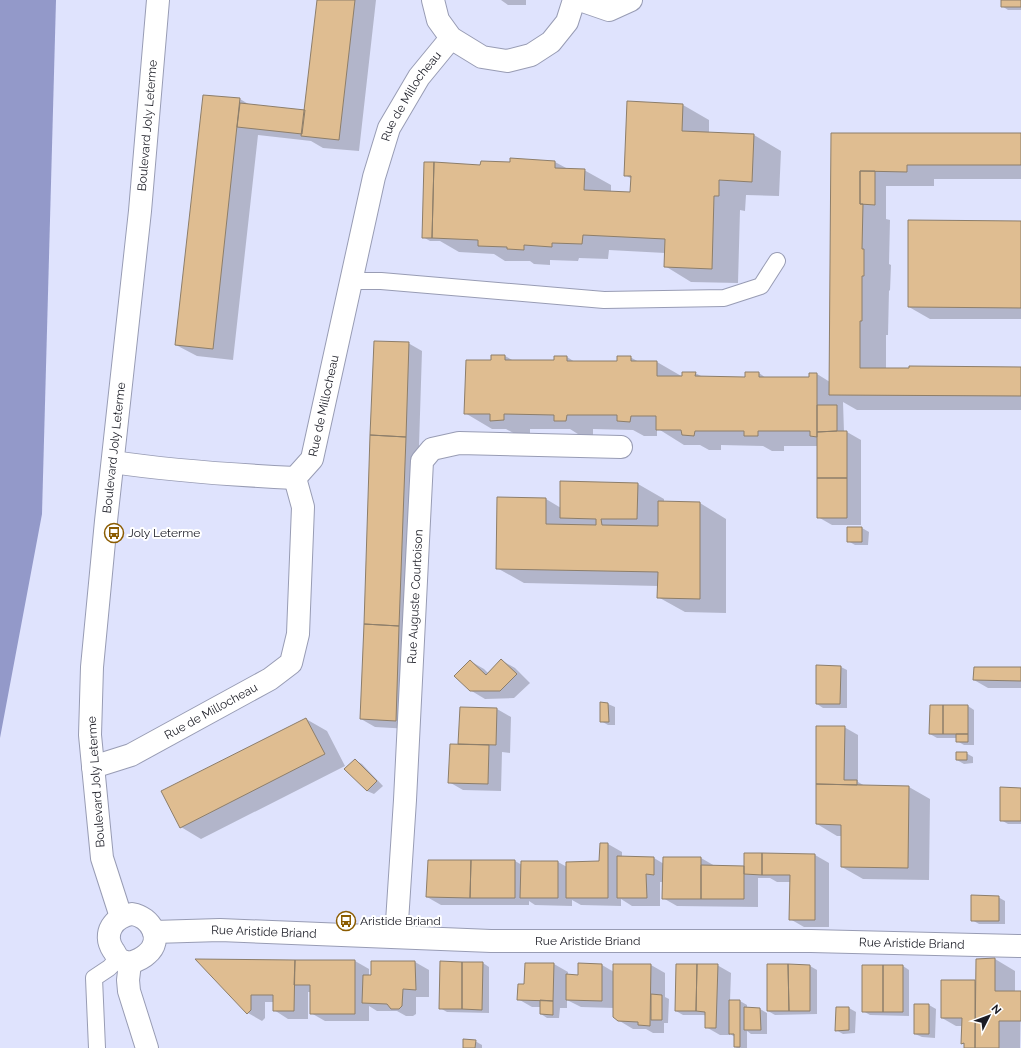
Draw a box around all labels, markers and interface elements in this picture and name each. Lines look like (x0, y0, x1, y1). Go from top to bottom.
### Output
street label: Rue de Millocheau (378, 48, 444, 143)
street label: Boulevard Joly Leterme (135, 59, 160, 192)
street label: Rue de Millocheau (306, 354, 342, 458)
street label: Boulevard Joly Leterme (100, 381, 128, 514)
bus stop icon: Joly Leterme (103, 522, 125, 544)
place label: Joly Leterme (128, 526, 200, 540)
street label: Rue Auguste Courtoison (405, 529, 426, 664)
street label: Rue de Millocheau (162, 680, 260, 742)
street label: Boulevard Joly Leterme (84, 716, 108, 848)
bus stop icon: Aristide Briand (335, 910, 357, 932)
place label: Aristide Briand (360, 914, 441, 928)
street label: Rue Aristide Briand (211, 923, 317, 941)
street label: Rue Aristide Briand (535, 934, 640, 948)
street label: Rue Aristide Briand (859, 935, 965, 952)
north arrow (969, 996, 1009, 1036)
text: N (988, 1002, 1004, 1017)

